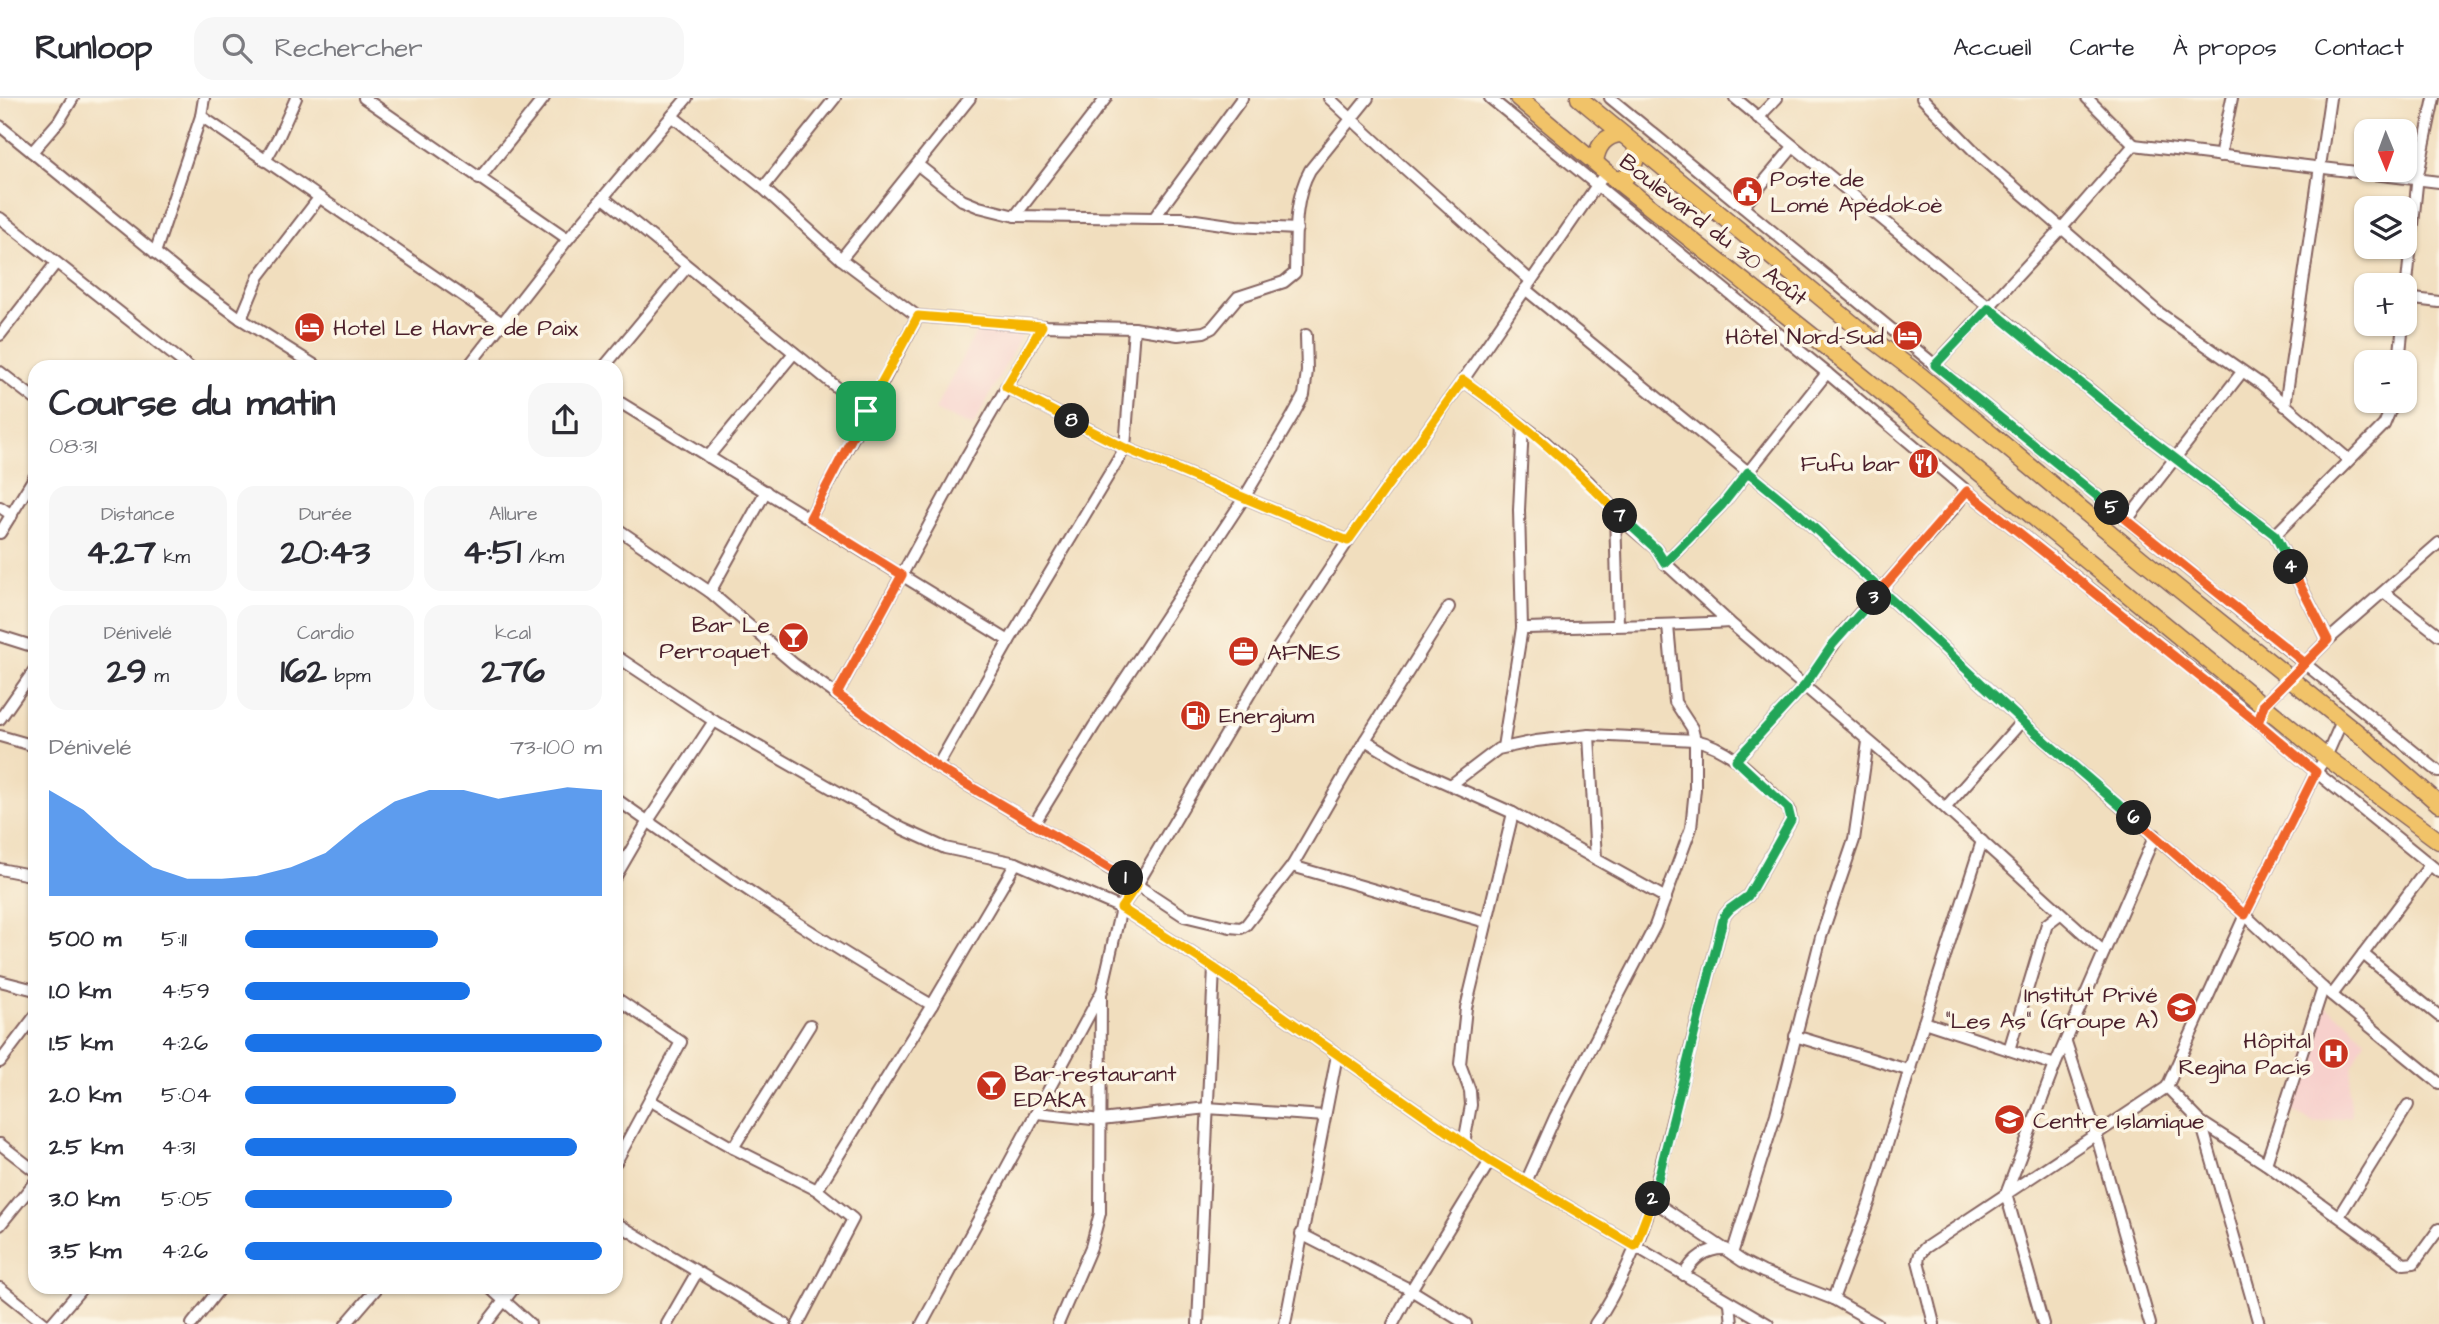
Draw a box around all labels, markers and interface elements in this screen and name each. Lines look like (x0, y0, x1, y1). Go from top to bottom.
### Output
search box (194, 17, 684, 80)
text: Runloop (35, 25, 152, 71)
icon: search (218, 29, 256, 67)
text: Rechercher (274, 30, 423, 66)
text: Accueil (1953, 31, 2032, 65)
text: Carte (2070, 31, 2135, 65)
text: À propos (2173, 31, 2277, 65)
text: Contact (2315, 31, 2404, 65)
north arrow (2354, 119, 2417, 182)
map controls (2354, 119, 2417, 413)
street label: Boulevard du 30 Août (1612, 146, 1815, 314)
place label: Poste de Lomé Apédokoè (1770, 163, 1943, 221)
public building icon: Poste de Lomé Apédokoè (1730, 174, 1764, 208)
button: layers (2354, 196, 2417, 259)
button: + (2354, 273, 2417, 336)
hotel icon: Hotel Le Havre de Paix (293, 310, 327, 344)
place label: Hotel Le Havre de Paix (333, 312, 578, 344)
hotel icon: Hôtel Nord-Sud (1890, 319, 1924, 353)
place label: Hôtel Nord-Sud (1725, 321, 1884, 353)
button: − (2354, 350, 2417, 413)
text: Course du matin (49, 378, 335, 430)
pin (836, 381, 896, 441)
button: share (528, 383, 602, 457)
icon: arrive (847, 392, 885, 430)
pin: 8 (1054, 404, 1090, 438)
text: 8 (1065, 407, 1078, 434)
text: 08:31 (49, 430, 97, 462)
restaurant icon: Fufu bar (1906, 446, 1940, 480)
place label: Fufu bar (1801, 448, 1900, 480)
pin: 5 (2094, 490, 2130, 526)
text: 5 (2105, 494, 2118, 521)
pin: 7 (1602, 498, 1638, 534)
text: Distance (101, 501, 175, 528)
text: Durée (299, 501, 352, 528)
text: Allure (489, 501, 537, 528)
text: 7 (1614, 502, 1625, 529)
text: 4.27 (86, 528, 156, 577)
text: 20:43 (281, 528, 370, 577)
text: 4:51 (462, 528, 521, 577)
text: km (156, 544, 190, 571)
text: /km (521, 544, 564, 571)
pin: 4 (2274, 550, 2308, 584)
text: 4 (2284, 553, 2297, 580)
pin: 3 (1856, 580, 1892, 616)
text: 3 (1869, 584, 1878, 611)
place label: Bar Le Perroquet (659, 609, 771, 667)
text: Dénivelé (104, 620, 172, 647)
text: Cardio (297, 620, 354, 647)
text: kcal (495, 620, 531, 647)
bar icon: Bar Le Perroquet (776, 620, 810, 654)
office icon: AFNES (1227, 635, 1261, 669)
place label: AFNES (1267, 637, 1341, 669)
text: 29 (107, 647, 147, 696)
text: 162 (280, 647, 327, 696)
text: 276 (481, 647, 545, 696)
text: m (147, 663, 169, 690)
text: bpm (327, 663, 371, 690)
fuel station icon: Energium (1179, 698, 1213, 732)
place label: Energium (1219, 700, 1314, 733)
text: Dénivelé (49, 731, 132, 763)
text: 73–100 m (510, 731, 602, 763)
pin: 6 (2116, 800, 2152, 836)
text: 6 (2128, 804, 2139, 831)
pin: 1 (1108, 860, 1144, 896)
text: 1 (1124, 864, 1127, 891)
text: 500 m (49, 923, 121, 955)
text: 5:11 (161, 923, 187, 955)
text: 1.0 km (49, 975, 111, 1007)
text: 4:59 (161, 975, 210, 1007)
place label: Institut Privé "Les As" (Groupe A) (1945, 979, 2158, 1037)
school or university icon: Institut Privé "Les As" (Groupe A) (2164, 990, 2198, 1024)
place label: Hôpital Regina Pacis (2178, 1025, 2311, 1084)
text: 1.5 km (49, 1027, 113, 1059)
text: 4:26 (161, 1027, 208, 1059)
hospital icon: Hôpital Regina Pacis (2317, 1036, 2351, 1070)
place label: Bar-restaurant EDAKA (1014, 1058, 1177, 1116)
bar icon: Bar-restaurant EDAKA (974, 1069, 1008, 1103)
text: 2.0 km (49, 1079, 121, 1111)
text: 5:04 (161, 1079, 211, 1111)
school or university icon: Centre Islamique (1993, 1103, 2027, 1137)
place label: Centre Islamique (2033, 1105, 2205, 1137)
text: 2.5 km (49, 1131, 123, 1163)
text: 4:31 (161, 1131, 195, 1163)
pin: 2 (1636, 1182, 1670, 1216)
text: 3.0 km (49, 1183, 120, 1215)
text: 5:05 (161, 1183, 212, 1215)
text: 2 (1647, 1185, 1658, 1212)
text: 3.5 km (49, 1235, 121, 1267)
text: 4:26 (161, 1235, 208, 1267)

